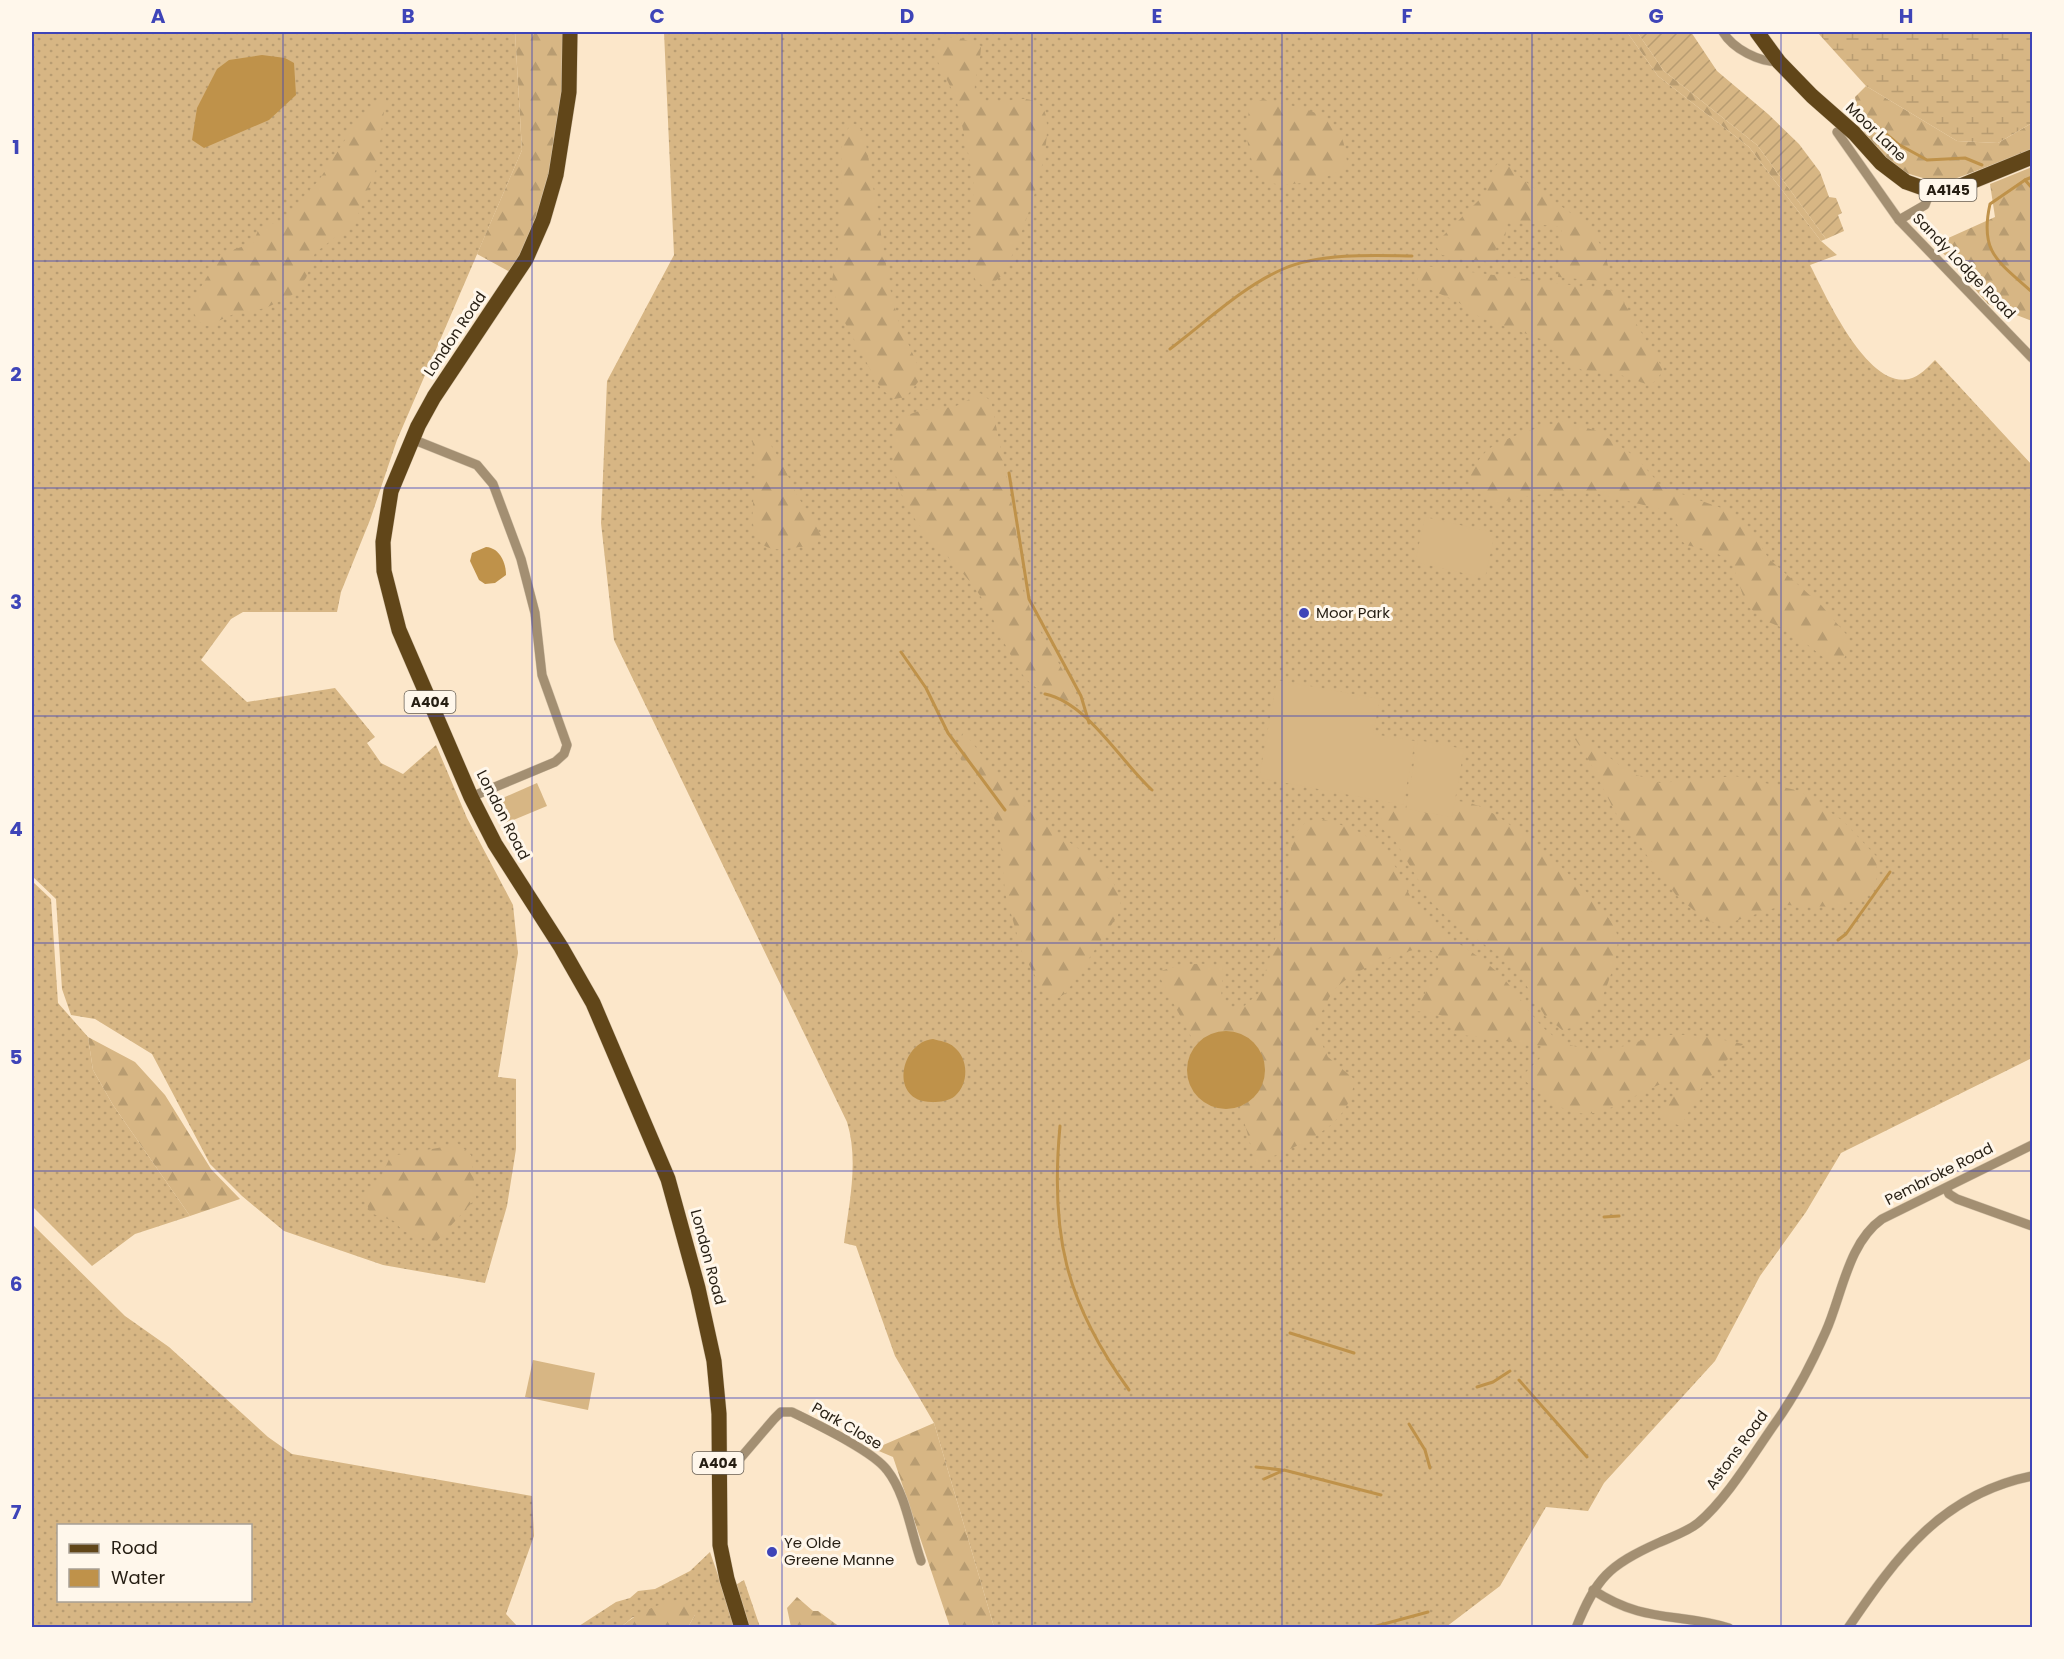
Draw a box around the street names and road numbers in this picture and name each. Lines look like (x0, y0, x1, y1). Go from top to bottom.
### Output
street label: Moor Lane (1841, 97, 1911, 166)
road number: A4145 (1920, 179, 1976, 201)
street label: Sandy Lodge Road (1908, 208, 2020, 323)
street label: London Road (418, 287, 491, 380)
road number: A404 (404, 691, 456, 713)
street label: London Road (472, 766, 535, 863)
street label: Pembroke Road (1881, 1137, 1996, 1210)
street label: London Road (686, 1207, 731, 1307)
street label: Park Close (808, 1397, 886, 1454)
street label: Astons Road (1701, 1406, 1773, 1494)
road number: A404 (692, 1452, 744, 1474)

